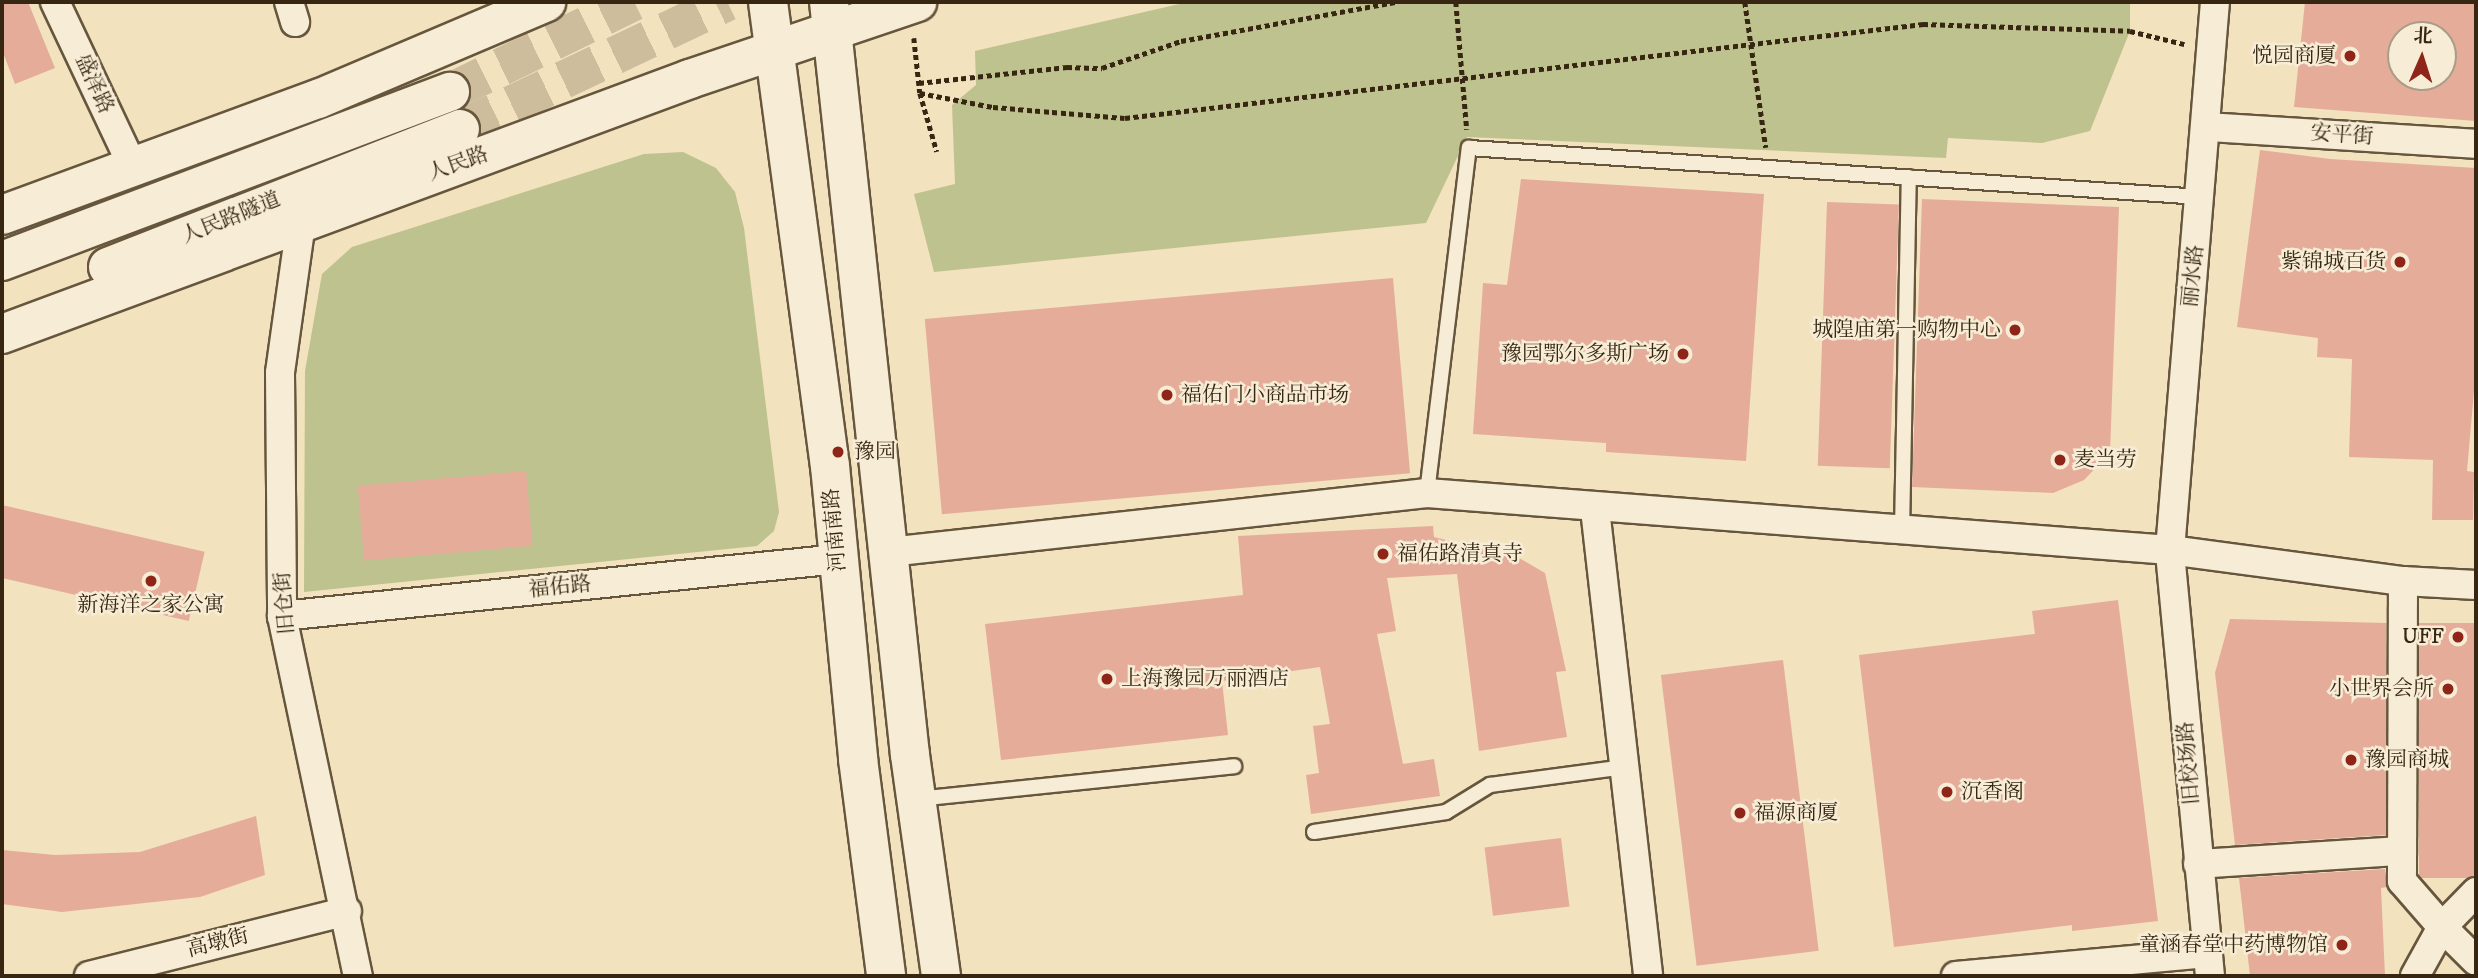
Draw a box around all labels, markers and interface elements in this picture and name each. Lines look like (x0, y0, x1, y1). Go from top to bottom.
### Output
north arrow (2387, 21, 2457, 91)
text: 北 (2413, 25, 2433, 49)
place label: 悦园商厦 (2252, 43, 2336, 69)
marker: 悦园商厦 (2342, 48, 2358, 64)
street label: 盛泽路 (69, 50, 119, 118)
street label: 安平街 (2310, 120, 2374, 150)
street label: 人民路 (424, 141, 492, 187)
street label: 人民路隧道 (178, 187, 284, 249)
street label: 丽水路 (2177, 243, 2209, 309)
place label: 紫锦城百货 (2281, 249, 2386, 275)
marker: 紫锦城百货 (2392, 254, 2408, 270)
place label: 城隍庙第一购物中心 (1812, 317, 2001, 343)
marker: 城隍庙第一购物中心 (2007, 322, 2023, 338)
place label: 豫园鄂尔多斯广场 (1501, 341, 1669, 367)
marker: 豫园鄂尔多斯广场 (1675, 346, 1691, 362)
place label: 福佑门小商品市场 (1181, 382, 1349, 408)
marker: 福佑门小商品市场 (1159, 387, 1175, 403)
place label: 豫园 (854, 439, 896, 465)
marker: 豫园 (828, 442, 848, 462)
place label: 麦当劳 (2074, 447, 2137, 473)
marker: 麦当劳 (2052, 452, 2068, 468)
street label: 河南南路 (819, 487, 851, 573)
place label: 福佑路清真寺 (1397, 541, 1523, 567)
marker: 福佑路清真寺 (1375, 546, 1391, 562)
street label: 旧仓街 (270, 571, 300, 635)
street label: 福佑路 (527, 571, 593, 603)
marker: 新海洋之家公寓 (143, 573, 159, 589)
place label: 新海洋之家公寓 (78, 592, 224, 618)
place label: UFF (2402, 624, 2444, 650)
marker: UFF (2450, 629, 2466, 645)
place label: 上海豫园万丽酒店 (1121, 666, 1289, 692)
marker: 上海豫园万丽酒店 (1099, 671, 1115, 687)
place label: 小世界会所 (2329, 676, 2434, 702)
marker: 小世界会所 (2440, 681, 2456, 697)
street label: 旧校场路 (2173, 720, 2205, 806)
place label: 豫园商城 (2365, 747, 2449, 773)
marker: 豫园商城 (2343, 752, 2359, 768)
place label: 沉香阁 (1961, 779, 2024, 805)
marker: 沉香阁 (1939, 784, 1955, 800)
place label: 福源商厦 (1754, 800, 1838, 826)
marker: 福源商厦 (1732, 805, 1748, 821)
street label: 高墩街 (184, 923, 252, 963)
place label: 童涵春堂中药博物馆 (2139, 932, 2328, 958)
marker: 童涵春堂中药博物馆 (2334, 937, 2350, 953)

